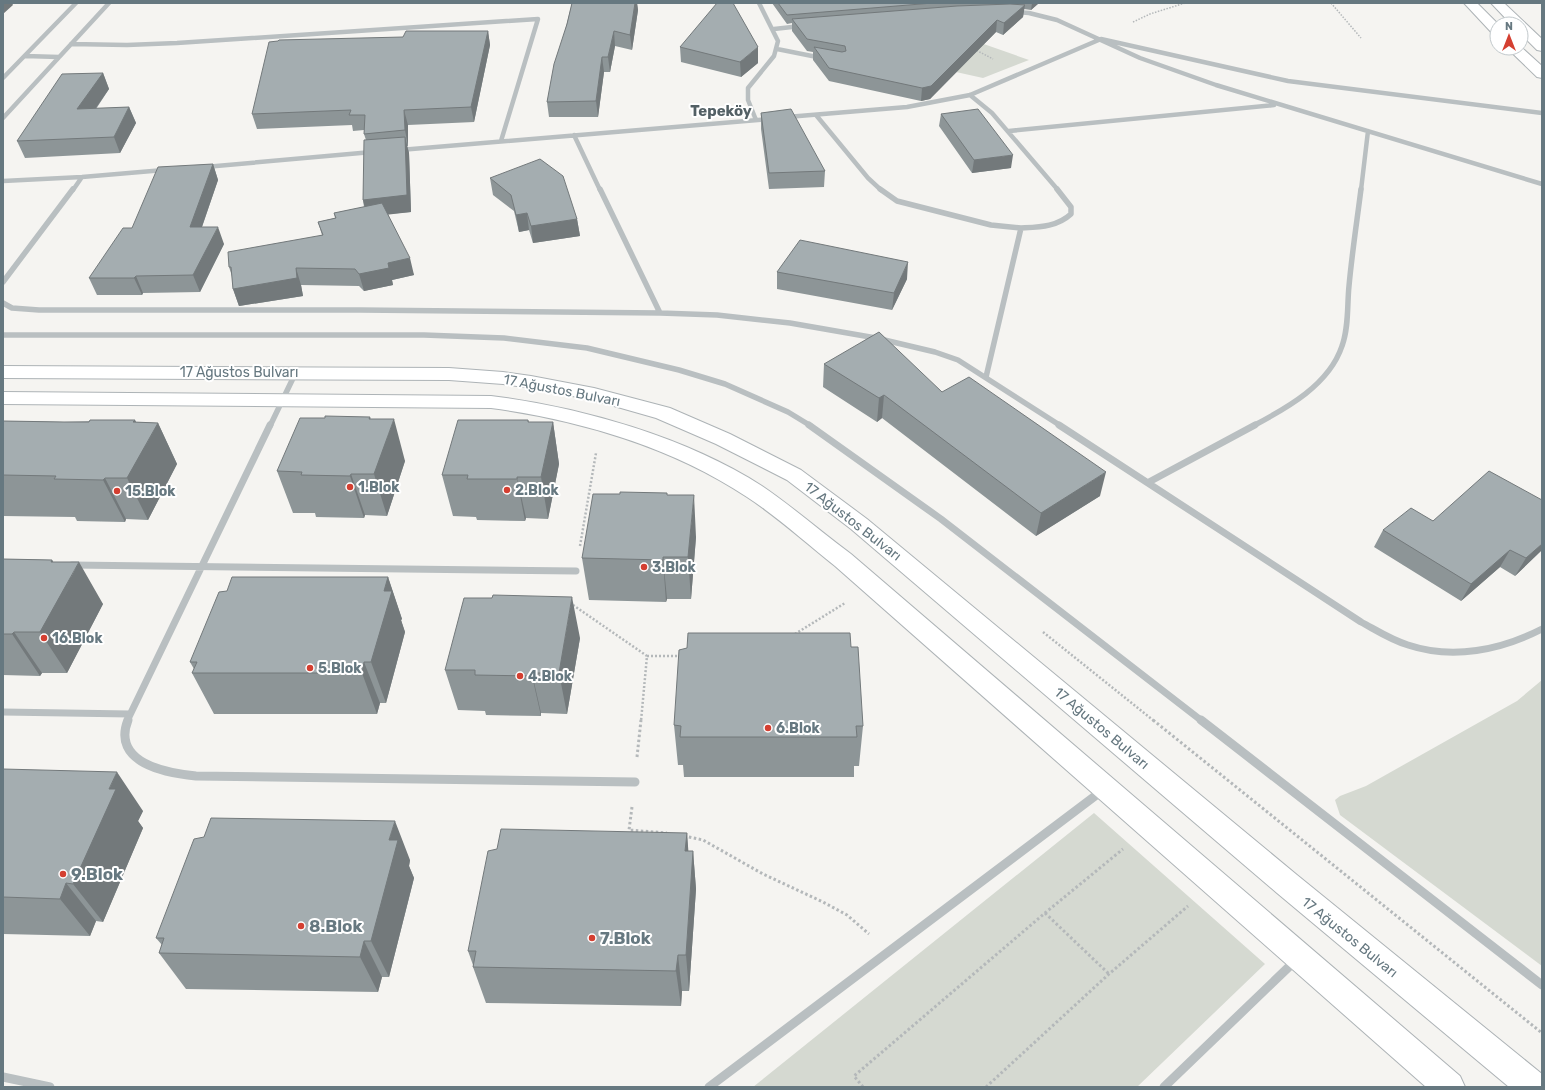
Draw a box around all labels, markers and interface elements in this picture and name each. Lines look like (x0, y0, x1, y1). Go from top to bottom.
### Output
north arrow (1489, 16, 1529, 56)
text: N (1505, 20, 1513, 33)
district label: Tepeköy (690, 102, 752, 120)
street label: 17 Ağustos Bulvarı (180, 364, 298, 381)
street label: 17 Ağustos Bulvarı (502, 371, 622, 410)
street label: 17 Ağustos Bulvarı (801, 478, 905, 565)
place label: 1.Blok (358, 479, 400, 496)
marker: 1.Blok (345, 482, 355, 492)
place label: 2.Blok (515, 482, 559, 499)
place label: 15.Blok (125, 483, 176, 500)
marker: 2.Blok (502, 485, 512, 495)
marker: 15.Blok (112, 486, 122, 496)
place label: 3.Blok (652, 559, 697, 576)
marker: 3.Blok (639, 562, 649, 572)
place label: 16.Blok (52, 630, 103, 647)
marker: 16.Blok (39, 633, 49, 643)
place label: 5.Blok (318, 660, 362, 677)
marker: 5.Blok (305, 663, 315, 673)
place label: 4.Blok (528, 668, 573, 685)
marker: 4.Blok (515, 671, 525, 681)
street label: 17 Ağustos Bulvarı (1051, 684, 1153, 773)
place label: 6.Blok (776, 720, 820, 737)
marker: 6.Blok (763, 723, 773, 733)
place label: 9.Blok (71, 864, 123, 884)
marker: 9.Blok (58, 869, 68, 879)
street label: 17 Ağustos Bulvarı (1298, 893, 1401, 981)
place label: 8.Blok (309, 916, 362, 936)
marker: 8.Blok (296, 921, 306, 931)
place label: 7.Blok (600, 928, 651, 948)
marker: 7.Blok (587, 933, 597, 943)

